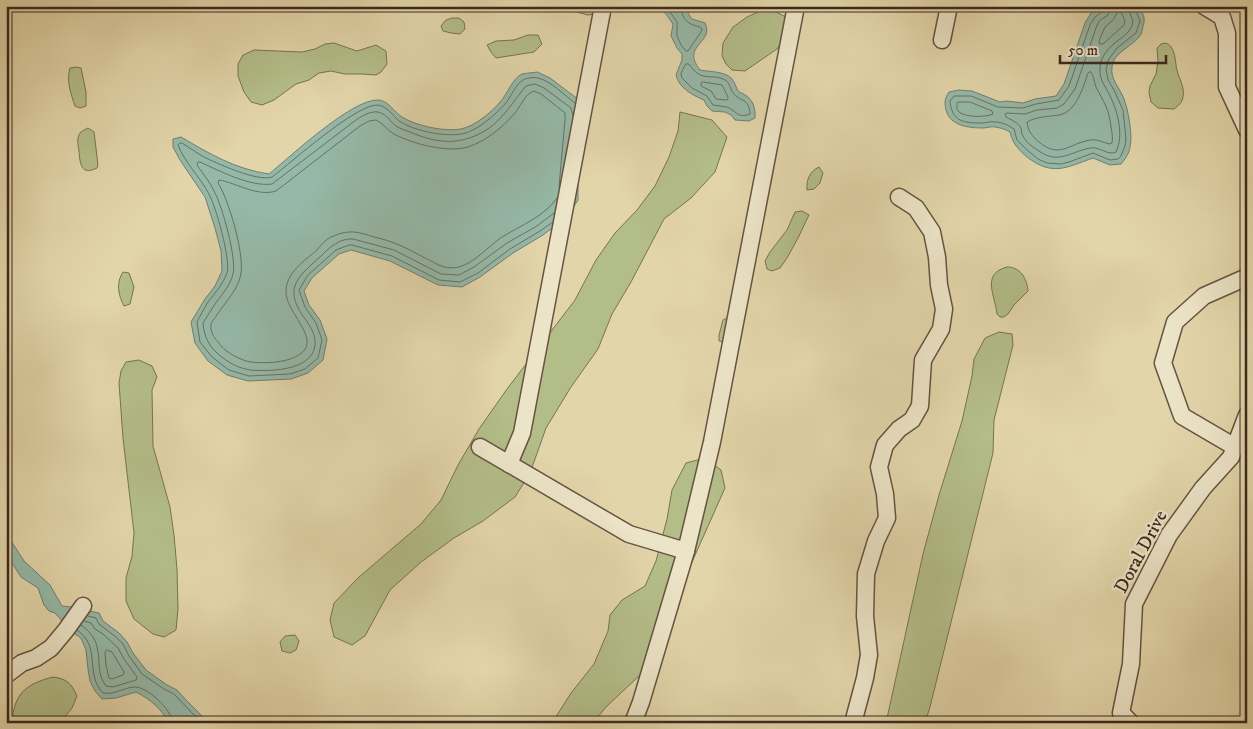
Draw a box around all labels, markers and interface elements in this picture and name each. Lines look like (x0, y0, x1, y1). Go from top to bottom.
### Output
scale bar (1060, 32, 1167, 64)
text: 50 m (1068, 41, 1098, 60)
street label: Doral Drive (1110, 507, 1172, 597)

